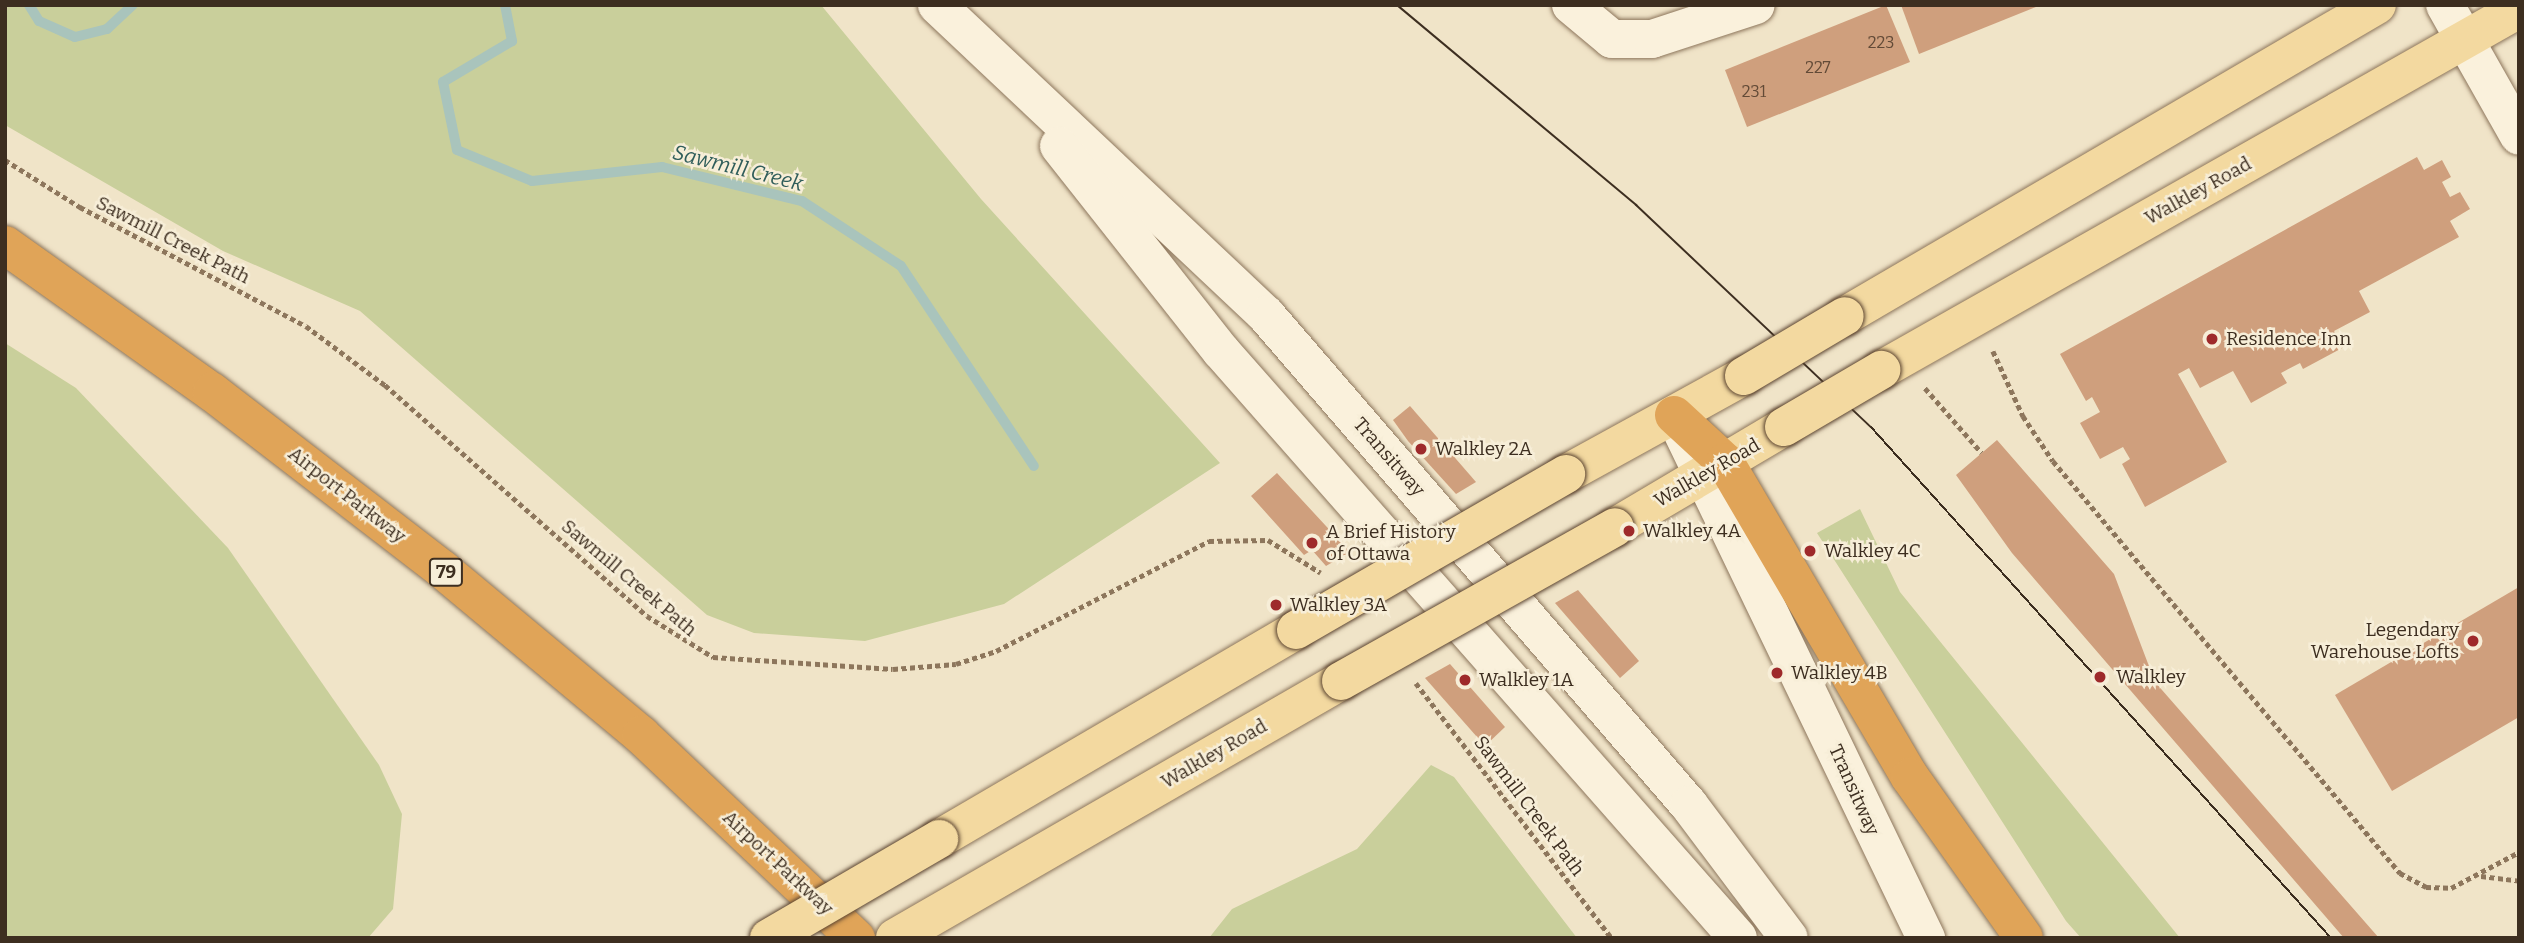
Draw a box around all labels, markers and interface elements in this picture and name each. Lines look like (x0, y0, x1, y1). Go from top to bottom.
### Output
house number: 223 (1868, 33, 1894, 53)
house number: 227 (1805, 58, 1831, 78)
house number: 231 (1742, 82, 1766, 102)
water label: Sawmill Creek (670, 140, 806, 196)
street label: Walkley Road (2141, 152, 2255, 230)
street label: Sawmill Creek Path (92, 191, 254, 289)
place label: Residence Inn (2226, 328, 2351, 350)
marker: Residence Inn (2204, 331, 2220, 347)
street label: Transitway (1349, 413, 1429, 501)
street label: Walkley Road (1650, 434, 1764, 512)
place label: Walkley 2A (1435, 438, 1532, 460)
marker: Walkley 2A (1413, 441, 1429, 457)
street label: Airport Parkway (284, 442, 410, 548)
street label: Sawmill Creek Path (557, 515, 701, 641)
place label: Walkley 4A (1643, 520, 1741, 542)
place label: A Brief History of Ottawa (1326, 521, 1456, 565)
marker: Walkley 4A (1621, 523, 1637, 539)
marker: A Brief History of Ottawa (1304, 535, 1320, 551)
place label: Walkley 4C (1824, 540, 1921, 562)
marker: Walkley 4C (1802, 543, 1818, 559)
road number: 79 (428, 558, 464, 586)
place label: Walkley 3A (1290, 594, 1387, 616)
marker: Walkley 3A (1268, 597, 1284, 613)
place label: Legendary Warehouse Lofts (2311, 619, 2459, 663)
marker: Legendary Warehouse Lofts (2465, 633, 2481, 649)
place label: Walkley 4B (1791, 662, 1888, 684)
marker: Walkley 4B (1769, 665, 1785, 681)
place label: Walkley (2116, 666, 2186, 688)
marker: Walkley (2090, 667, 2110, 687)
place label: Walkley 1A (1479, 669, 1574, 691)
marker: Walkley 1A (1457, 672, 1473, 688)
street label: Walkley Road (1157, 715, 1271, 793)
street label: Sawmill Creek Path (1469, 732, 1589, 880)
street label: Transitway (1824, 741, 1884, 839)
street label: Airport Parkway (718, 806, 838, 920)

